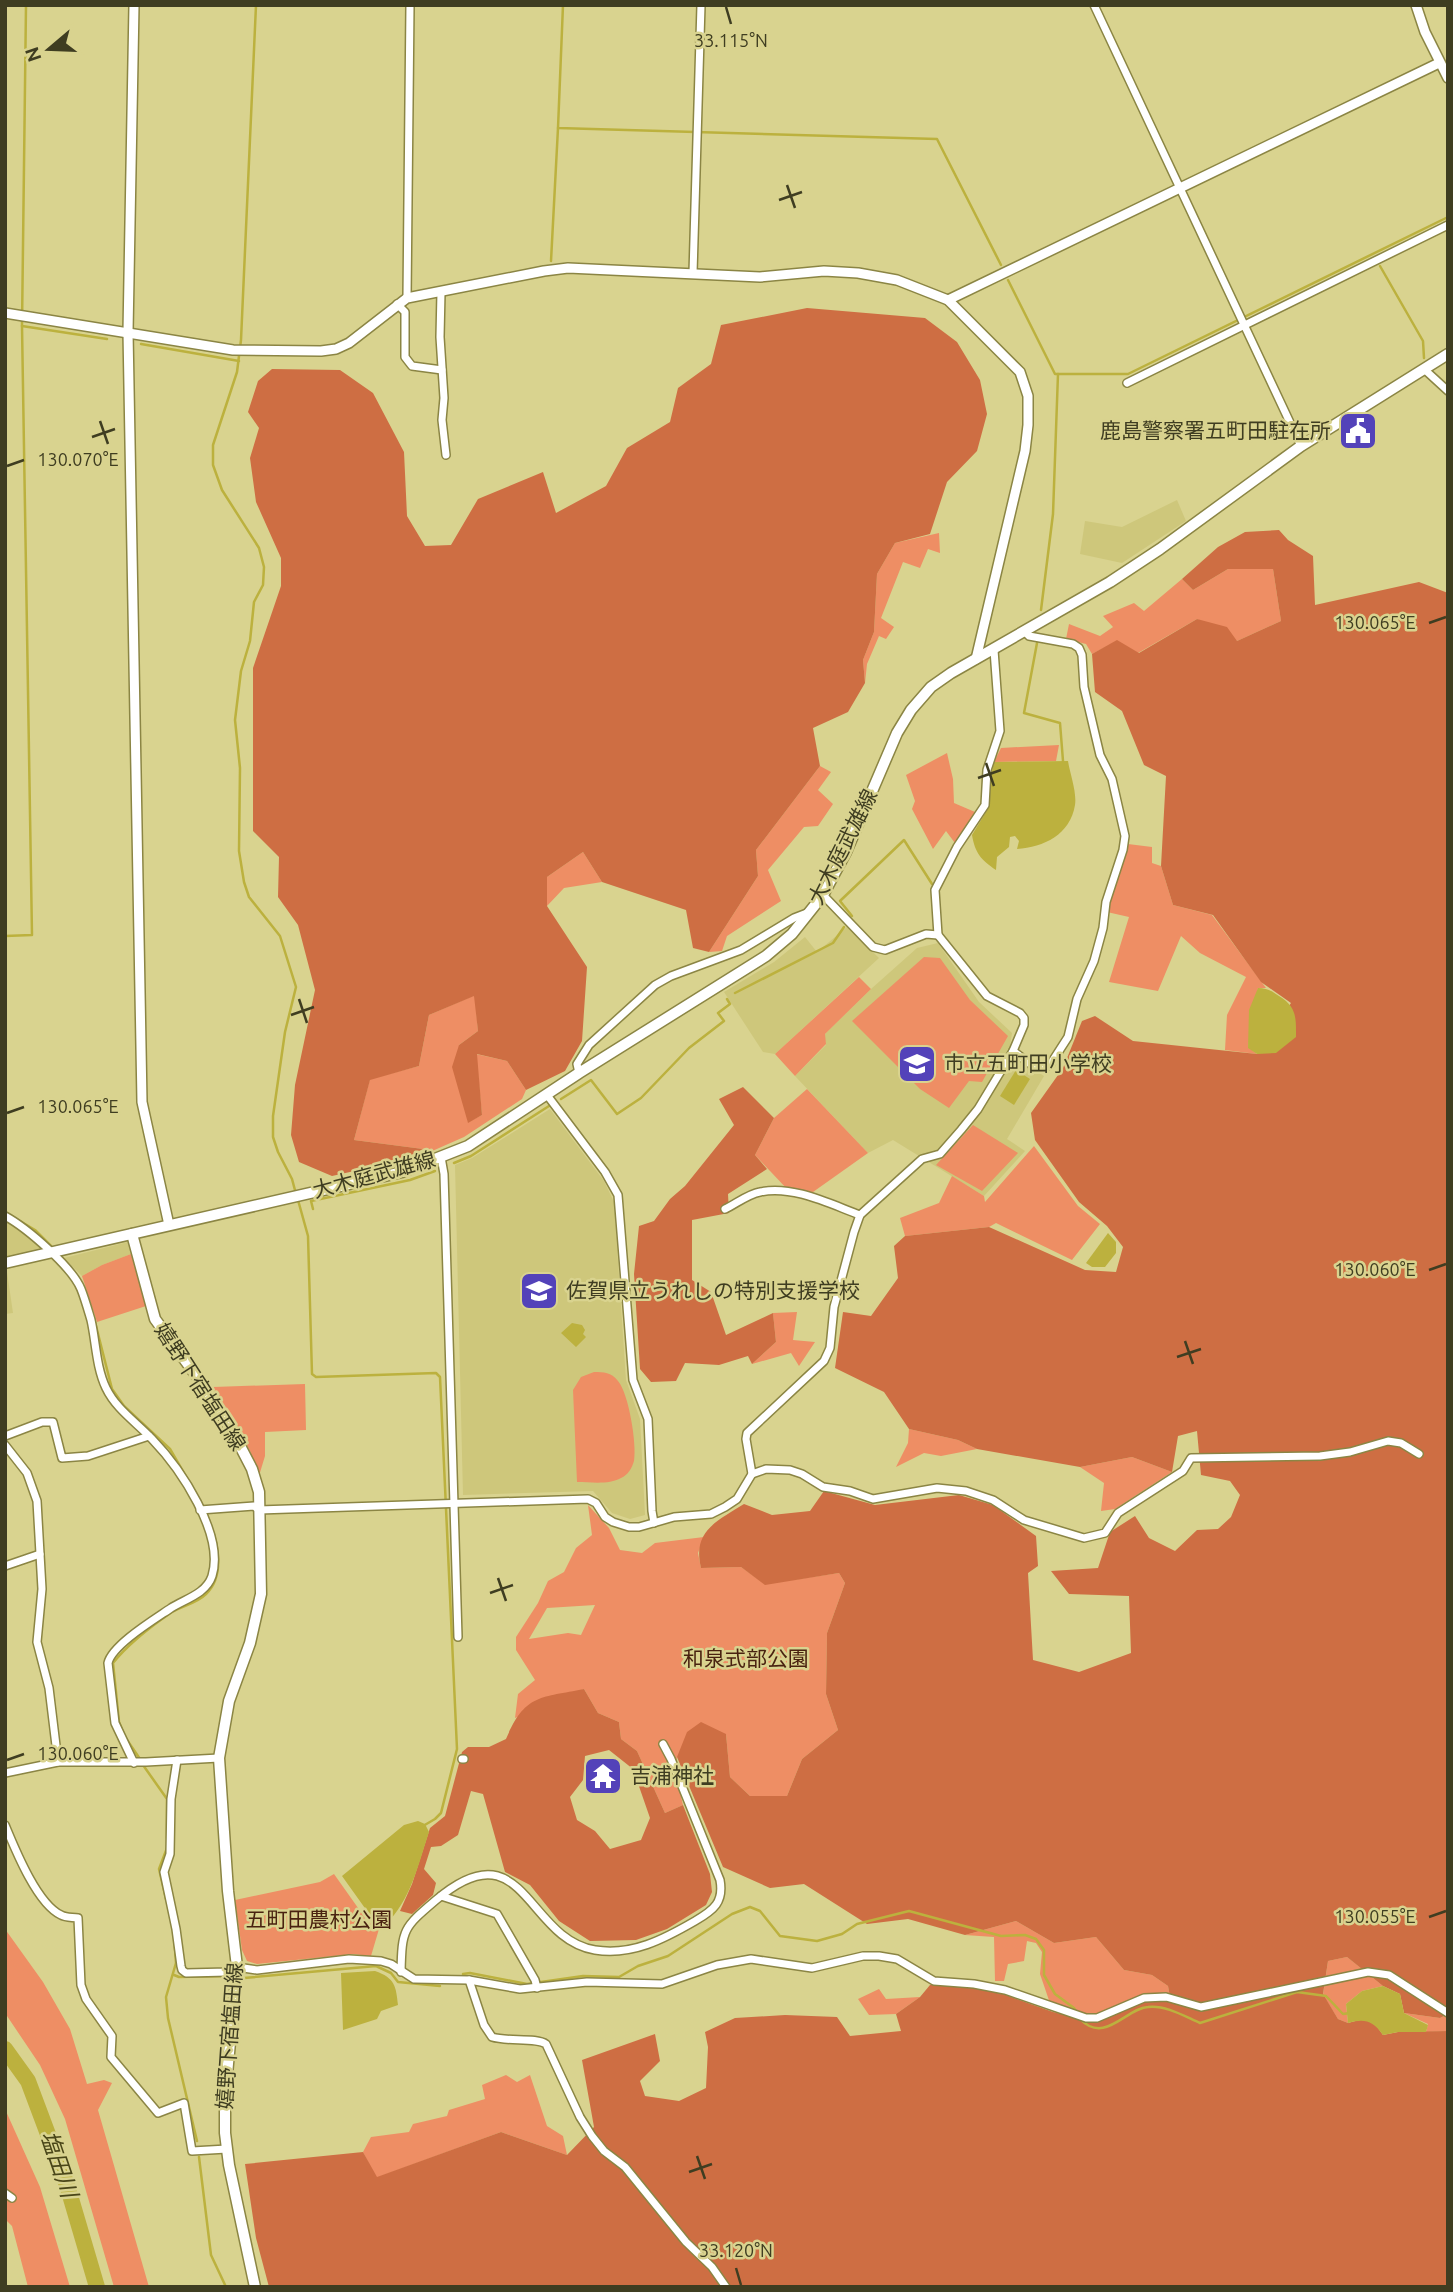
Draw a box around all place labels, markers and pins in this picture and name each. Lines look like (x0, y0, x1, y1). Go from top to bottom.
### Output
public building icon: 鹿島警察署五町田駐在所 (1337, 410, 1379, 452)
place label: 鹿島警察署五町田駐在所 (1100, 418, 1331, 442)
school or university icon: 市立五町田小学校 (896, 1043, 938, 1085)
place label: 市立五町田小学校 (944, 1051, 1112, 1075)
school or university icon: 佐賀県立うれしの特別支援学校 (518, 1270, 560, 1312)
place label: 佐賀県立うれしの特別支援学校 (566, 1278, 860, 1302)
temple icon: 吉浦神社 (582, 1755, 624, 1797)
place label: 吉浦神社 (630, 1763, 714, 1787)

